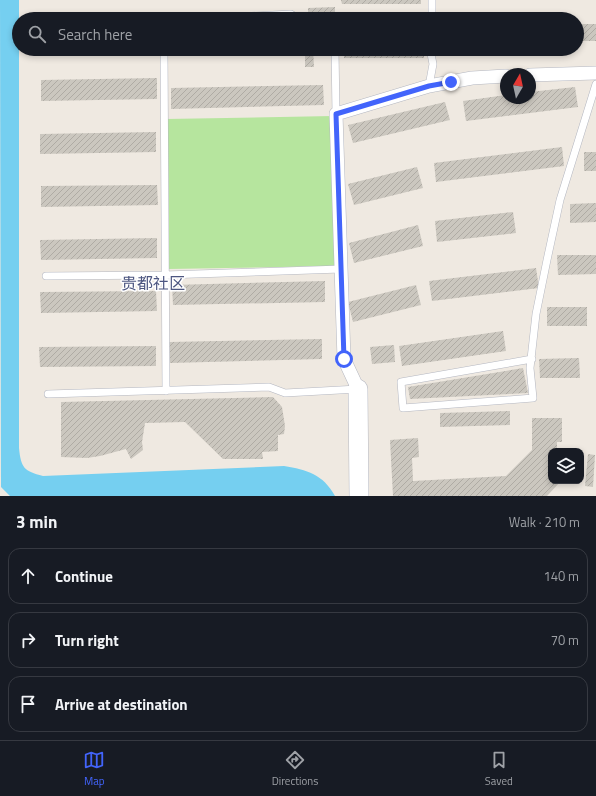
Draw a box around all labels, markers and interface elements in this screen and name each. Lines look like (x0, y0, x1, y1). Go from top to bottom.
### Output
search box (12, 12, 584, 56)
icon: search (26, 23, 48, 45)
text: Search here (58, 23, 132, 46)
north arrow (500, 68, 536, 104)
route end (442, 73, 460, 91)
district label: 贵都社区 (121, 271, 185, 295)
route start (335, 350, 353, 368)
map controls (548, 448, 584, 484)
button: layers (548, 448, 584, 484)
text: 3 min (16, 509, 57, 535)
text: Walk · 210 m (509, 512, 580, 532)
icon: ahead (17, 565, 39, 587)
text: Continue (55, 565, 113, 588)
text: 140 m (543, 566, 579, 586)
icon: right (17, 629, 39, 651)
text: Turn right (55, 629, 119, 652)
text: 70 m (551, 630, 579, 650)
icon: arrive (17, 693, 39, 715)
text: Arrive at destination (55, 693, 188, 716)
tab: Map (83, 749, 105, 789)
tab: Directions (272, 749, 318, 789)
tab: Saved (485, 749, 513, 789)

